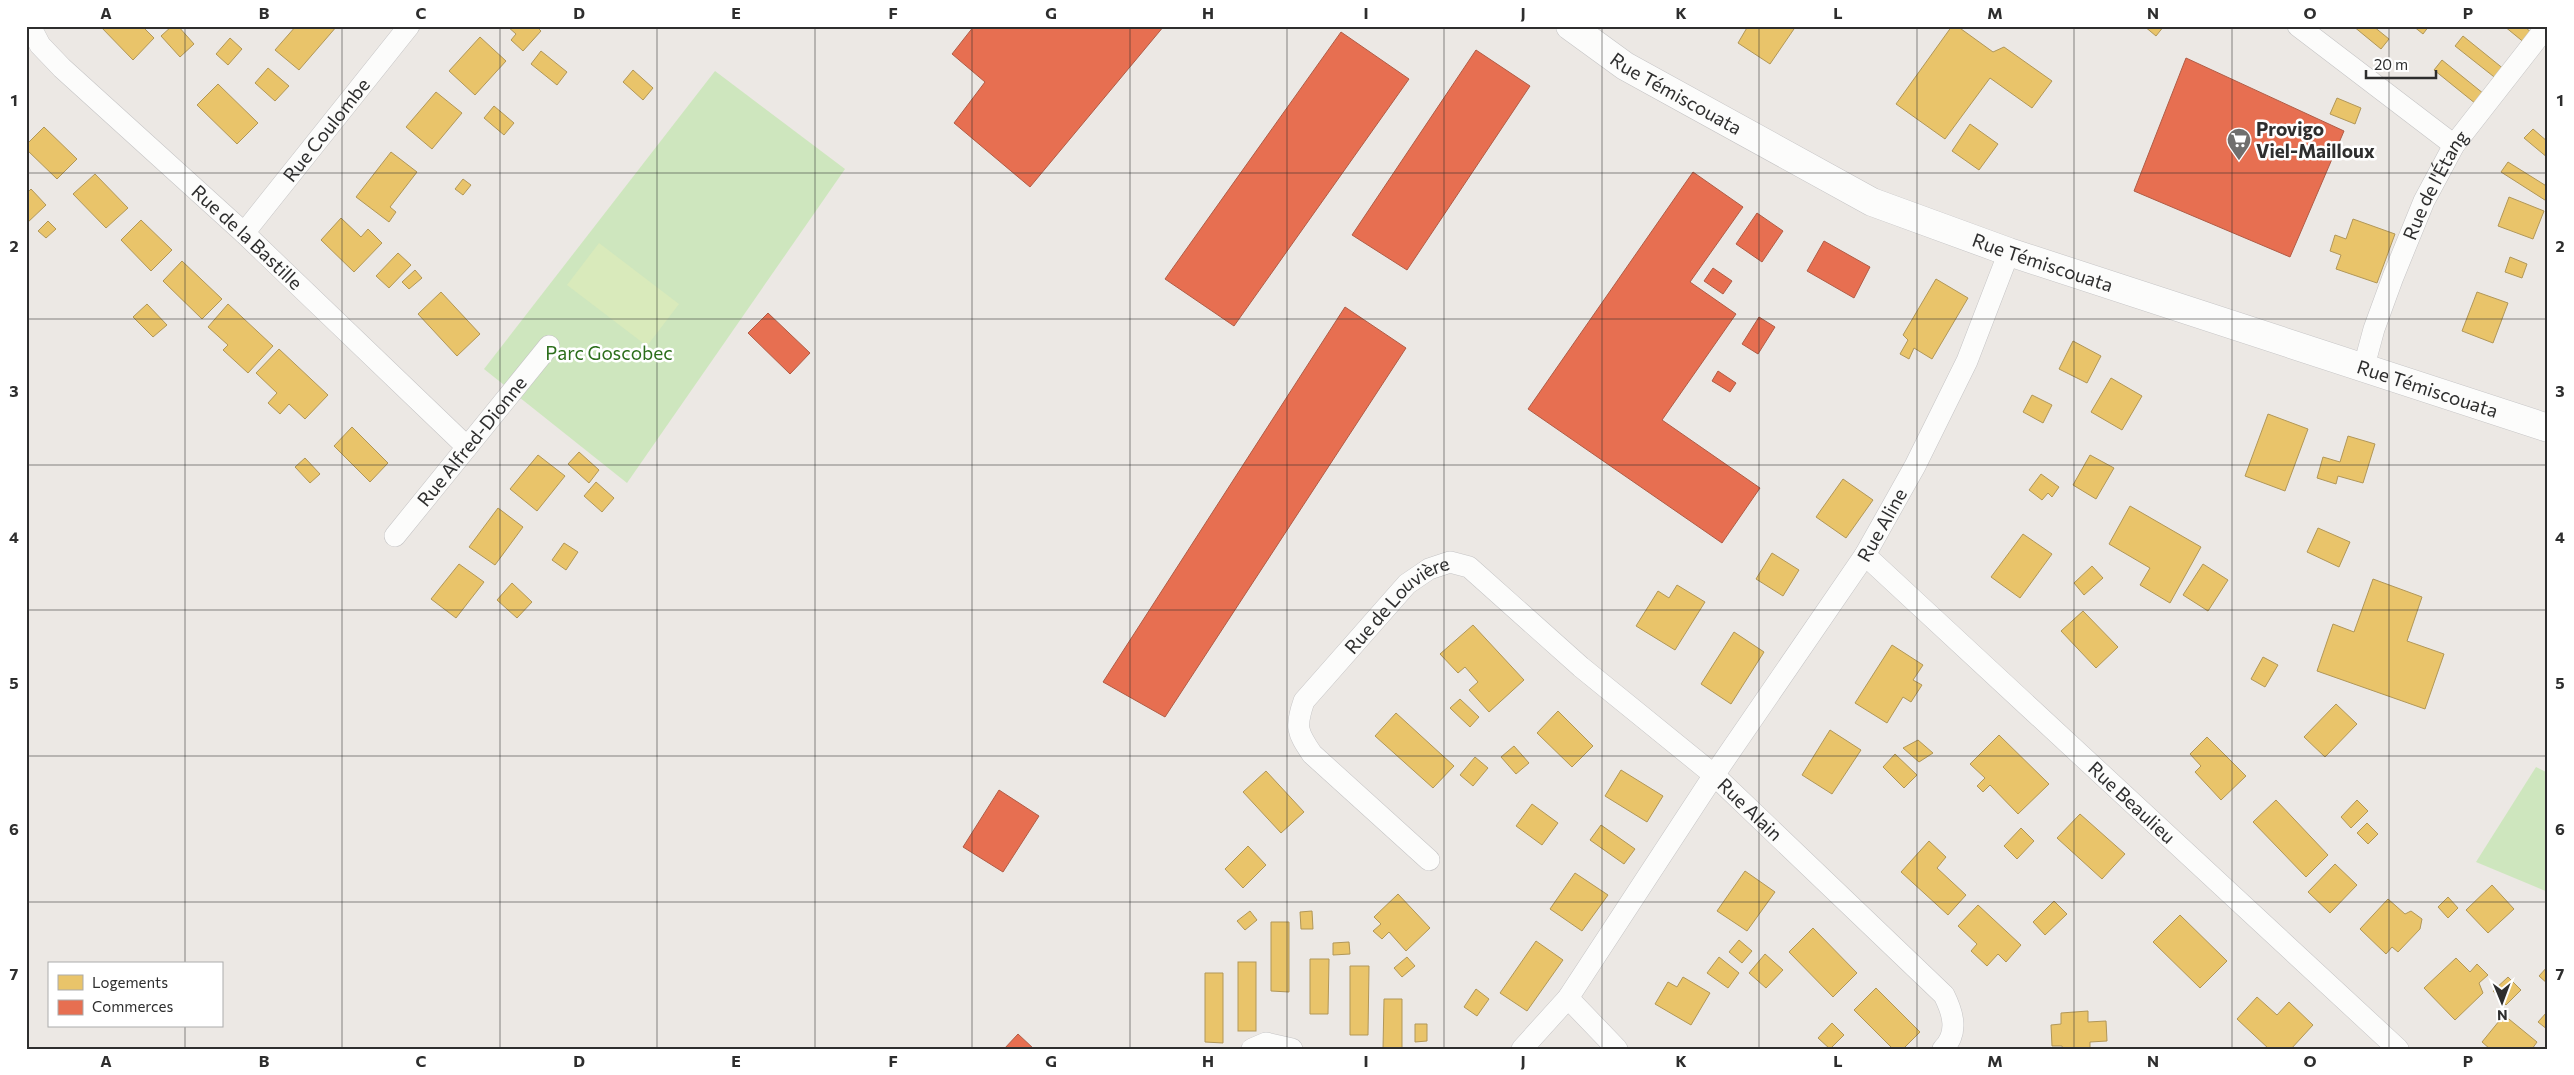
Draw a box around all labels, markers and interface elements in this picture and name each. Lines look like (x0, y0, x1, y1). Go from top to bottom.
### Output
text: A (100, 3, 112, 22)
text: B (259, 3, 270, 22)
text: C (416, 3, 427, 22)
text: D (573, 3, 585, 22)
text: E (731, 3, 741, 22)
text: F (888, 3, 898, 22)
text: G (1045, 3, 1057, 22)
text: H (1202, 3, 1214, 22)
text: I (1363, 3, 1369, 22)
text: J (1520, 3, 1526, 22)
text: K (1675, 3, 1687, 22)
text: L (1833, 3, 1843, 22)
text: M (1987, 3, 2003, 22)
text: N (2147, 3, 2159, 22)
text: O (2303, 3, 2317, 22)
text: P (2463, 3, 2473, 22)
street label: Rue Témiscouata (1606, 47, 1746, 139)
scale bar (2366, 48, 2436, 80)
text: 20 m (2374, 55, 2408, 73)
street label: Rue Coulombe (278, 73, 374, 186)
text: 1 (10, 90, 18, 109)
text: 1 (2556, 90, 2564, 109)
place label: Provigo Viel-Mailloux (2256, 117, 2375, 162)
street label: Rue de l'Étang (2397, 125, 2472, 243)
supermarket icon: Provigo Viel-Mailloux (2226, 127, 2252, 161)
street label: Rue de la Bastille (187, 179, 308, 294)
street label: Rue Témiscouata (1969, 228, 2116, 296)
text: 2 (9, 236, 19, 255)
text: 2 (2555, 236, 2565, 255)
park label: Parc Goscobec (545, 341, 673, 364)
street label: Rue Témiscouata (2354, 354, 2501, 422)
street label: Rue Alfred-Dionne (412, 371, 531, 511)
text: 3 (9, 381, 19, 400)
text: 3 (2555, 381, 2565, 400)
street label: Rue Aline (1852, 484, 1911, 566)
text: 4 (9, 527, 19, 546)
text: 4 (2555, 527, 2565, 546)
street label: Rue de Louvière (1339, 551, 1452, 658)
text: 5 (9, 673, 19, 692)
text: 5 (2555, 673, 2565, 692)
street label: Rue Beaulieu (2084, 756, 2181, 848)
street label: Rue Alain (1713, 773, 1787, 845)
text: 6 (9, 819, 19, 838)
text: 6 (2555, 819, 2565, 838)
legend (48, 962, 222, 1028)
text: 7 (10, 964, 19, 983)
text: 7 (2556, 964, 2565, 983)
text: Logements (92, 973, 168, 991)
north arrow (2476, 978, 2526, 1028)
text: Commerces (92, 997, 173, 1015)
text: N (2497, 1007, 2508, 1024)
text: A (100, 1051, 112, 1070)
text: B (259, 1051, 270, 1070)
text: C (416, 1051, 427, 1070)
text: D (573, 1051, 585, 1070)
text: E (731, 1051, 741, 1070)
text: F (888, 1051, 898, 1070)
text: G (1045, 1051, 1057, 1070)
text: H (1202, 1051, 1214, 1070)
text: I (1363, 1051, 1369, 1070)
text: J (1520, 1051, 1526, 1070)
text: K (1675, 1051, 1687, 1070)
text: L (1833, 1051, 1843, 1070)
text: M (1987, 1051, 2003, 1070)
text: N (2147, 1051, 2159, 1070)
text: O (2303, 1051, 2317, 1070)
text: P (2463, 1051, 2473, 1070)

